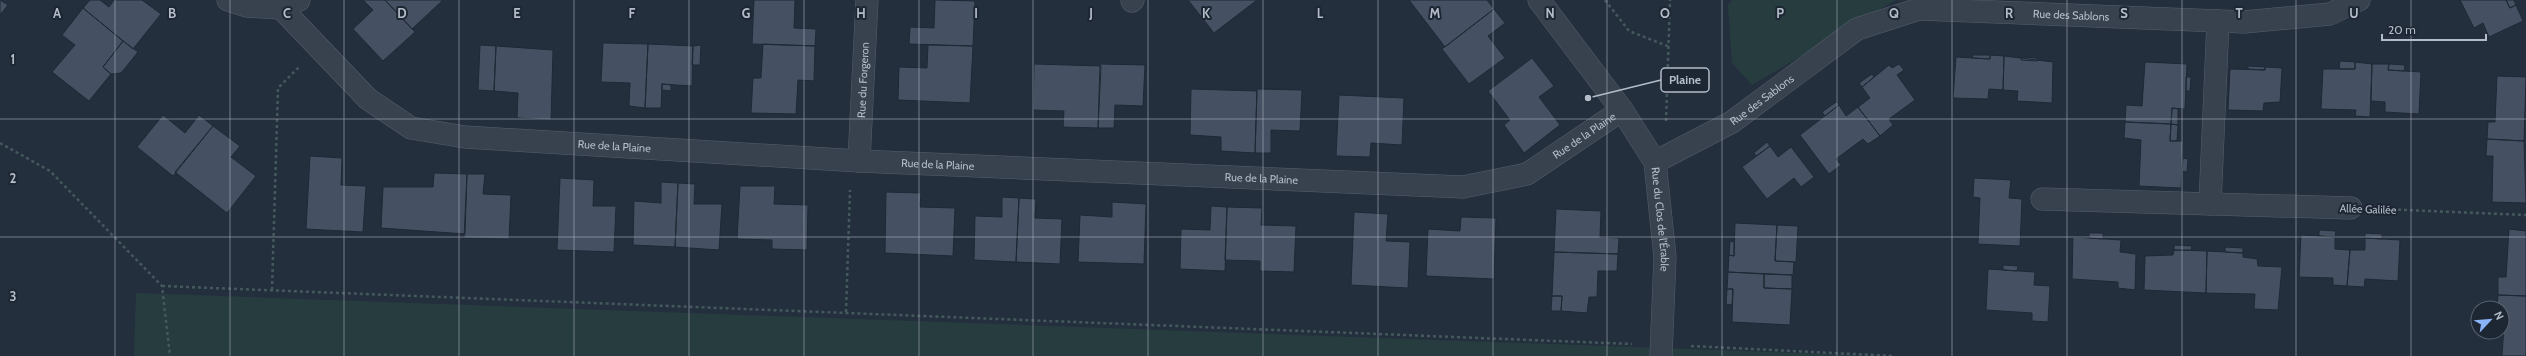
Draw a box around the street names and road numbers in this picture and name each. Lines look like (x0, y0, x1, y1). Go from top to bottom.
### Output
street label: Rue des Sablons (2033, 7, 2110, 24)
street label: Rue du Forgeron (854, 42, 872, 119)
street label: Rue des Sablons (1727, 71, 1797, 128)
street label: Rue de la Plaine (1550, 109, 1619, 162)
street label: Rue de la Plaine (577, 137, 652, 155)
street label: Rue de la Plaine (901, 156, 975, 173)
street label: Rue du Clos de l'Érable (1649, 166, 1672, 272)
street label: Rue de la Plaine (1224, 170, 1299, 187)
street label: Allée Galilée (2339, 201, 2397, 217)

